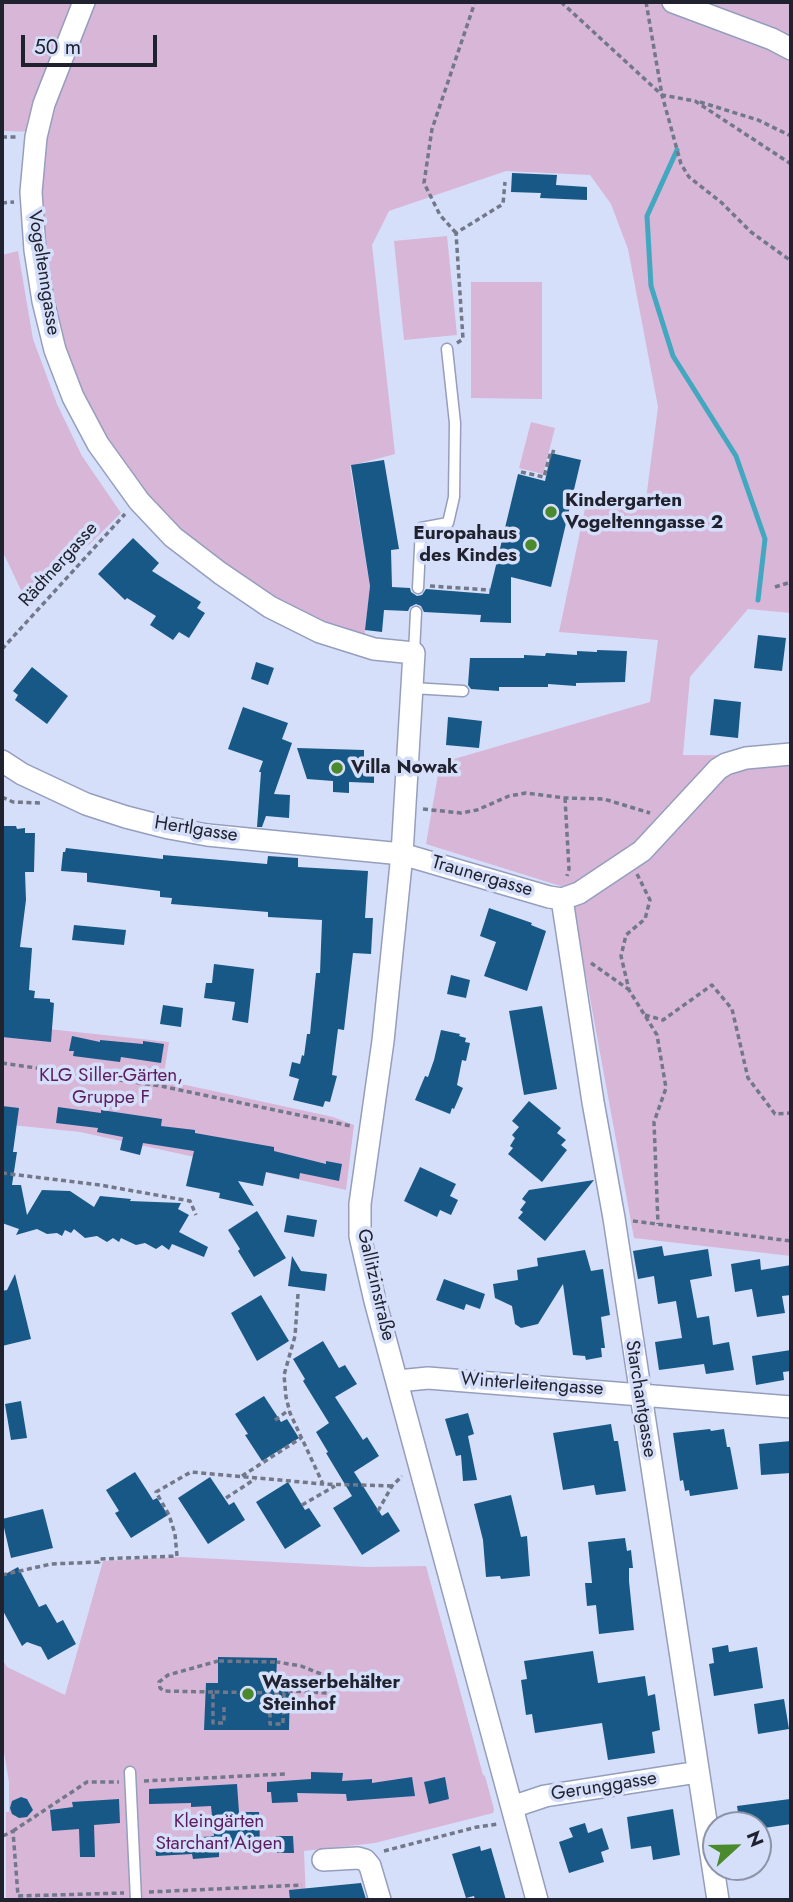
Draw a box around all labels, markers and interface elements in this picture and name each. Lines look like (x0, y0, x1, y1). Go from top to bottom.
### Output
scale bar (24, 21, 161, 65)
text: 50 m (34, 32, 81, 62)
street label: Vogeltenngasse (22, 209, 64, 337)
place label: Kindergarten Vogeltenngasse 2 (565, 490, 723, 534)
marker: Kindergarten Vogeltenngasse 2 (543, 504, 559, 520)
street label: Rädtnergasse (15, 518, 103, 612)
place label: Europahaus des Kindes (413, 523, 517, 567)
marker: Europahaus des Kindes (523, 537, 539, 553)
place label: Villa Nowak (351, 757, 458, 779)
marker: Villa Nowak (329, 760, 345, 776)
street label: Hertlgasse (153, 812, 239, 848)
street label: Traunergasse (429, 852, 535, 902)
park label: KLG Siller-Gärten, Gruppe F (39, 1065, 183, 1109)
street label: Gallitzinstraße (351, 1227, 399, 1343)
street label: Starchantgasse (619, 1339, 661, 1459)
street label: Winterleitengasse (460, 1369, 604, 1401)
place label: Wasserbehälter Steinhof (262, 1672, 400, 1716)
marker: Wasserbehälter Steinhof (240, 1686, 256, 1702)
street label: Gerunggasse (549, 1767, 659, 1807)
park label: Kleingärten Starchant Aigen (156, 1811, 282, 1855)
north arrow (702, 1811, 772, 1881)
text: N (740, 1827, 770, 1851)

